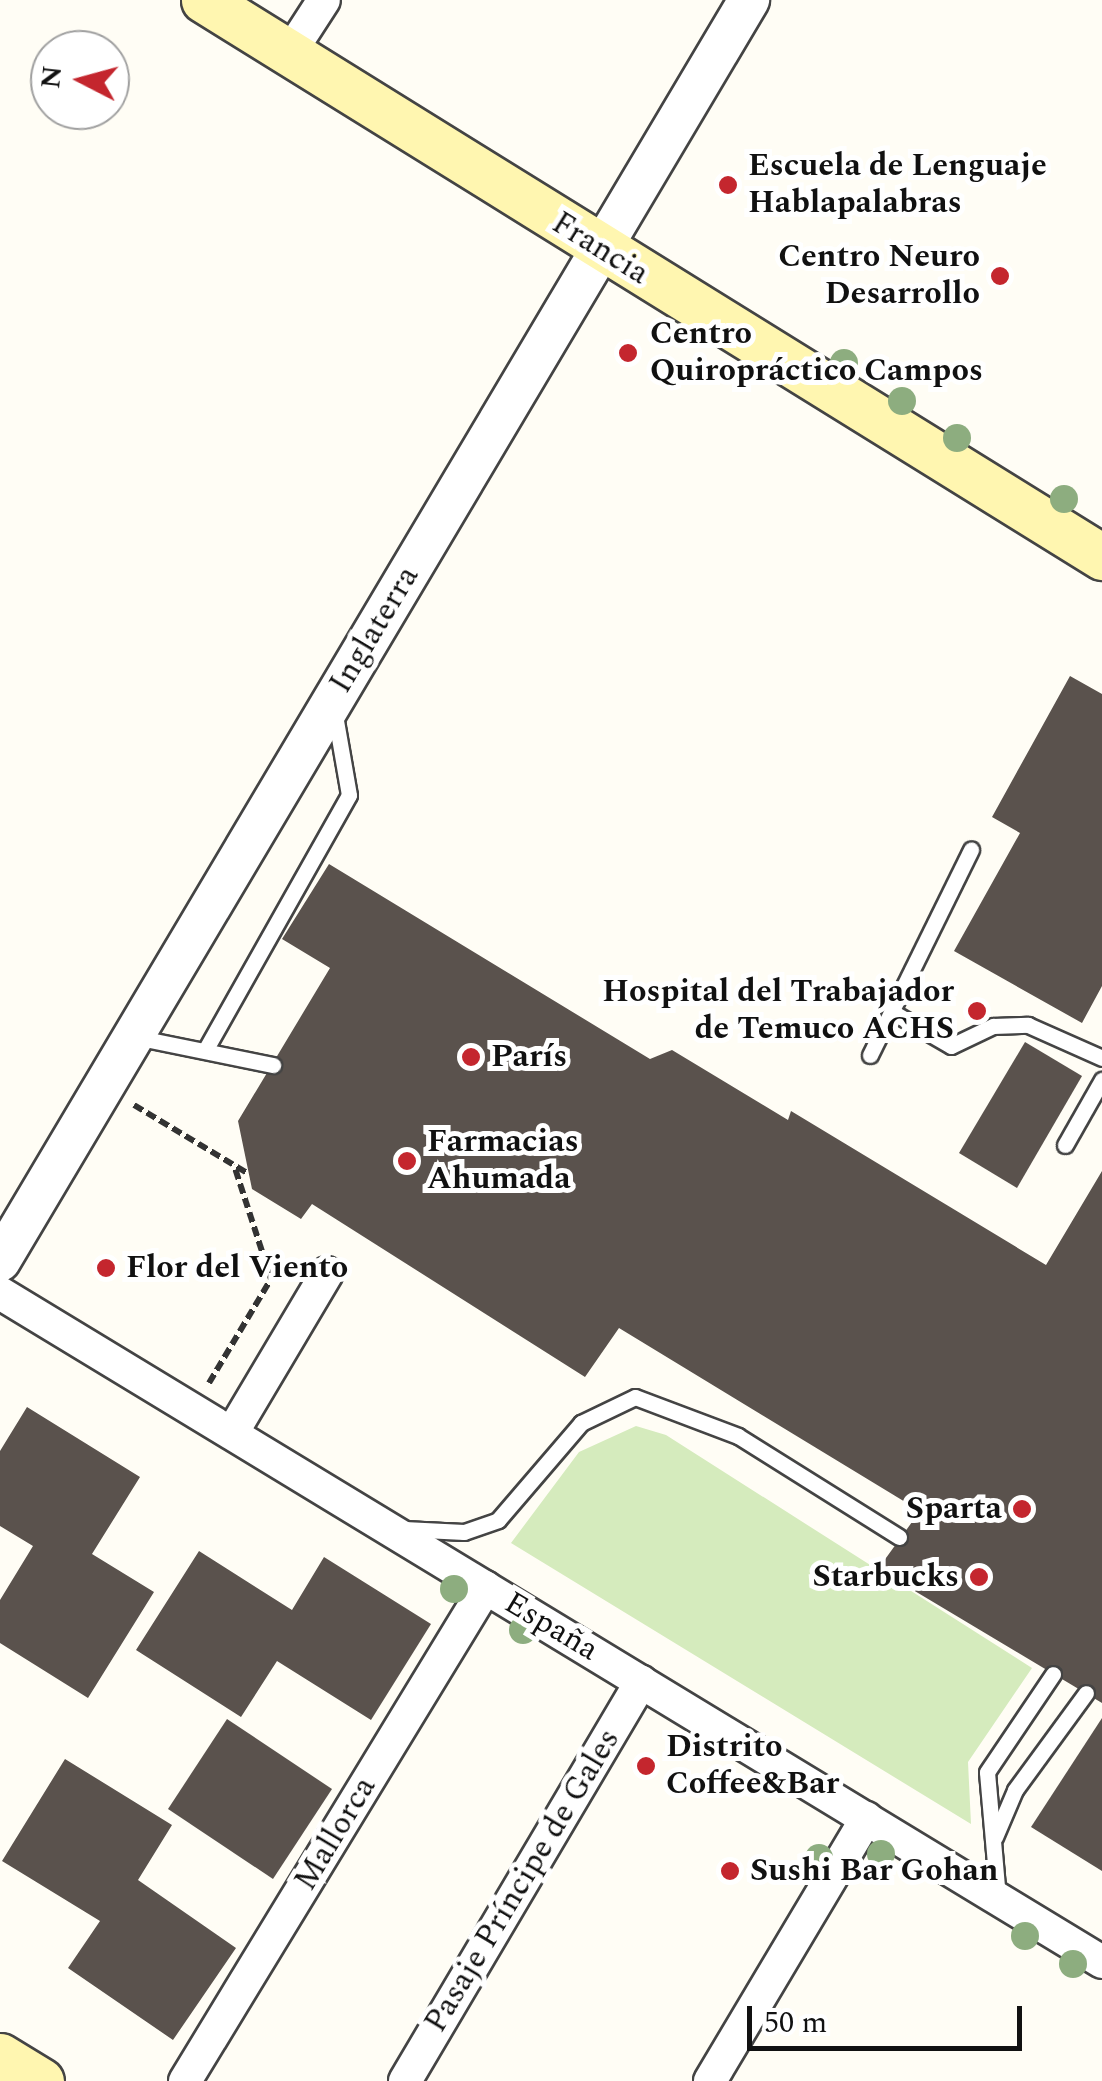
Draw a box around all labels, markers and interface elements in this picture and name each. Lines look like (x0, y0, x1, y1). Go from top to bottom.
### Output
north arrow (30, 30, 130, 130)
text: N (29, 63, 74, 91)
place label: Escuela de Lenguaje Hablapalabras (748, 148, 1047, 223)
marker: Escuela de Lenguaje Hablapalabras (717, 174, 739, 196)
street label: Francia (544, 204, 656, 294)
place label: Centro Neuro Desarrollo (778, 239, 980, 314)
marker: Centro Neuro Desarrollo (989, 265, 1011, 287)
place label: Centro Quiropráctico Campos (650, 316, 983, 391)
marker: Centro Quiropráctico Campos (615, 340, 641, 366)
street label: Inglaterra (322, 560, 428, 700)
place label: Hospital del Trabajador de Temuco ACHS (602, 974, 954, 1049)
marker: Hospital del Trabajador de Temuco ACHS (964, 998, 990, 1024)
place label: París (491, 1038, 567, 1076)
marker: París (460, 1046, 482, 1068)
place label: Farmacias Ahumada (427, 1124, 579, 1199)
marker: Farmacias Ahumada (396, 1150, 418, 1172)
place label: Flor del Viento (126, 1249, 348, 1287)
marker: Flor del Viento (95, 1257, 117, 1279)
place label: Sparta (906, 1490, 1002, 1528)
marker: Sparta (1011, 1498, 1033, 1520)
place label: Starbucks (813, 1558, 959, 1596)
marker: Starbucks (968, 1566, 990, 1588)
street label: España (497, 1584, 605, 1670)
street label: Pasaje Príncipe de Gales (417, 1722, 629, 2040)
place label: Distrito Coffee&Bar (666, 1729, 839, 1804)
marker: Distrito Coffee&Bar (635, 1755, 657, 1777)
street label: Mallorca (287, 1770, 385, 1898)
place label: Sushi Bar Gohan (750, 1852, 999, 1890)
marker: Sushi Bar Gohan (719, 1860, 741, 1882)
scale bar (752, 1986, 1027, 2048)
text: 50 m (764, 2000, 827, 2046)

